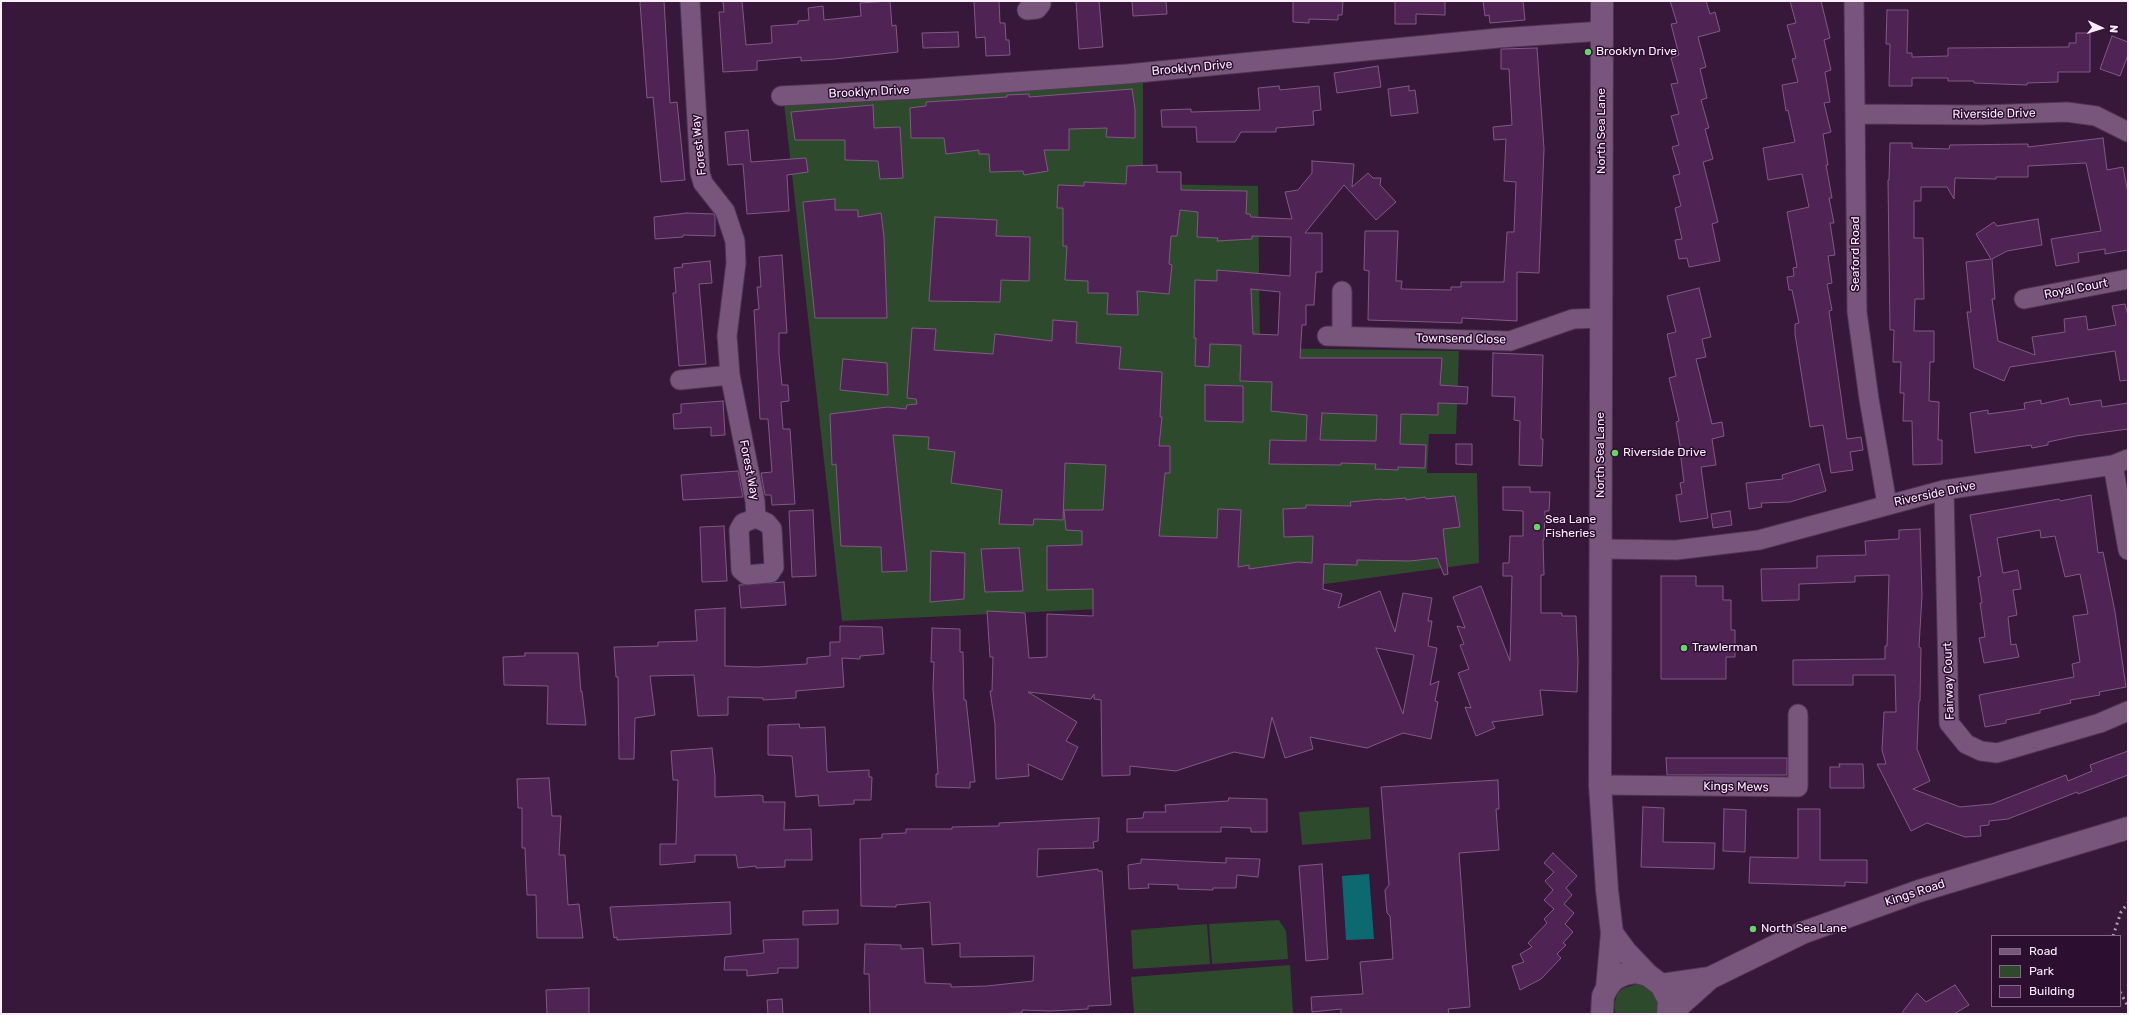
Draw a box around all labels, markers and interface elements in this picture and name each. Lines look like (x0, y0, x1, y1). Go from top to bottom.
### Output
north arrow (2081, 8, 2121, 48)
text: N (2107, 24, 2120, 33)
place label: Brooklyn Drive (1596, 45, 1677, 59)
marker: Brooklyn Drive (1583, 47, 1593, 57)
street label: Brooklyn Drive (1151, 57, 1233, 79)
street label: Brooklyn Drive (828, 83, 910, 101)
street label: North Sea Lane (1595, 88, 1609, 174)
street label: Riverside Drive (1952, 106, 2036, 122)
street label: Forest Way (689, 114, 709, 176)
street label: Seaford Road (1849, 216, 1863, 292)
street label: Royal Court (2043, 276, 2109, 302)
street label: Townsend Close (1416, 331, 1506, 347)
street label: North Sea Lane (1594, 412, 1608, 498)
street label: Forest Way (736, 439, 762, 501)
place label: Riverside Drive (1623, 446, 1706, 460)
marker: Riverside Drive (1610, 448, 1620, 458)
street label: Riverside Drive (1893, 478, 1977, 510)
place label: Sea Lane Fisheries (1545, 513, 1596, 541)
marker: Sea Lane Fisheries (1532, 522, 1542, 532)
place label: Trawlerman (1692, 641, 1757, 655)
street label: Fairway Court (1940, 642, 1958, 720)
marker: Trawlerman (1679, 643, 1689, 653)
street label: Kings Mews (1703, 779, 1769, 795)
street label: Kings Road (1883, 877, 1947, 909)
place label: North Sea Lane (1761, 922, 1847, 936)
marker: North Sea Lane (1748, 924, 1758, 934)
legend (1991, 935, 2121, 1007)
text: Road (2029, 944, 2057, 958)
text: Park (2029, 964, 2054, 978)
text: Building (2029, 984, 2075, 998)

